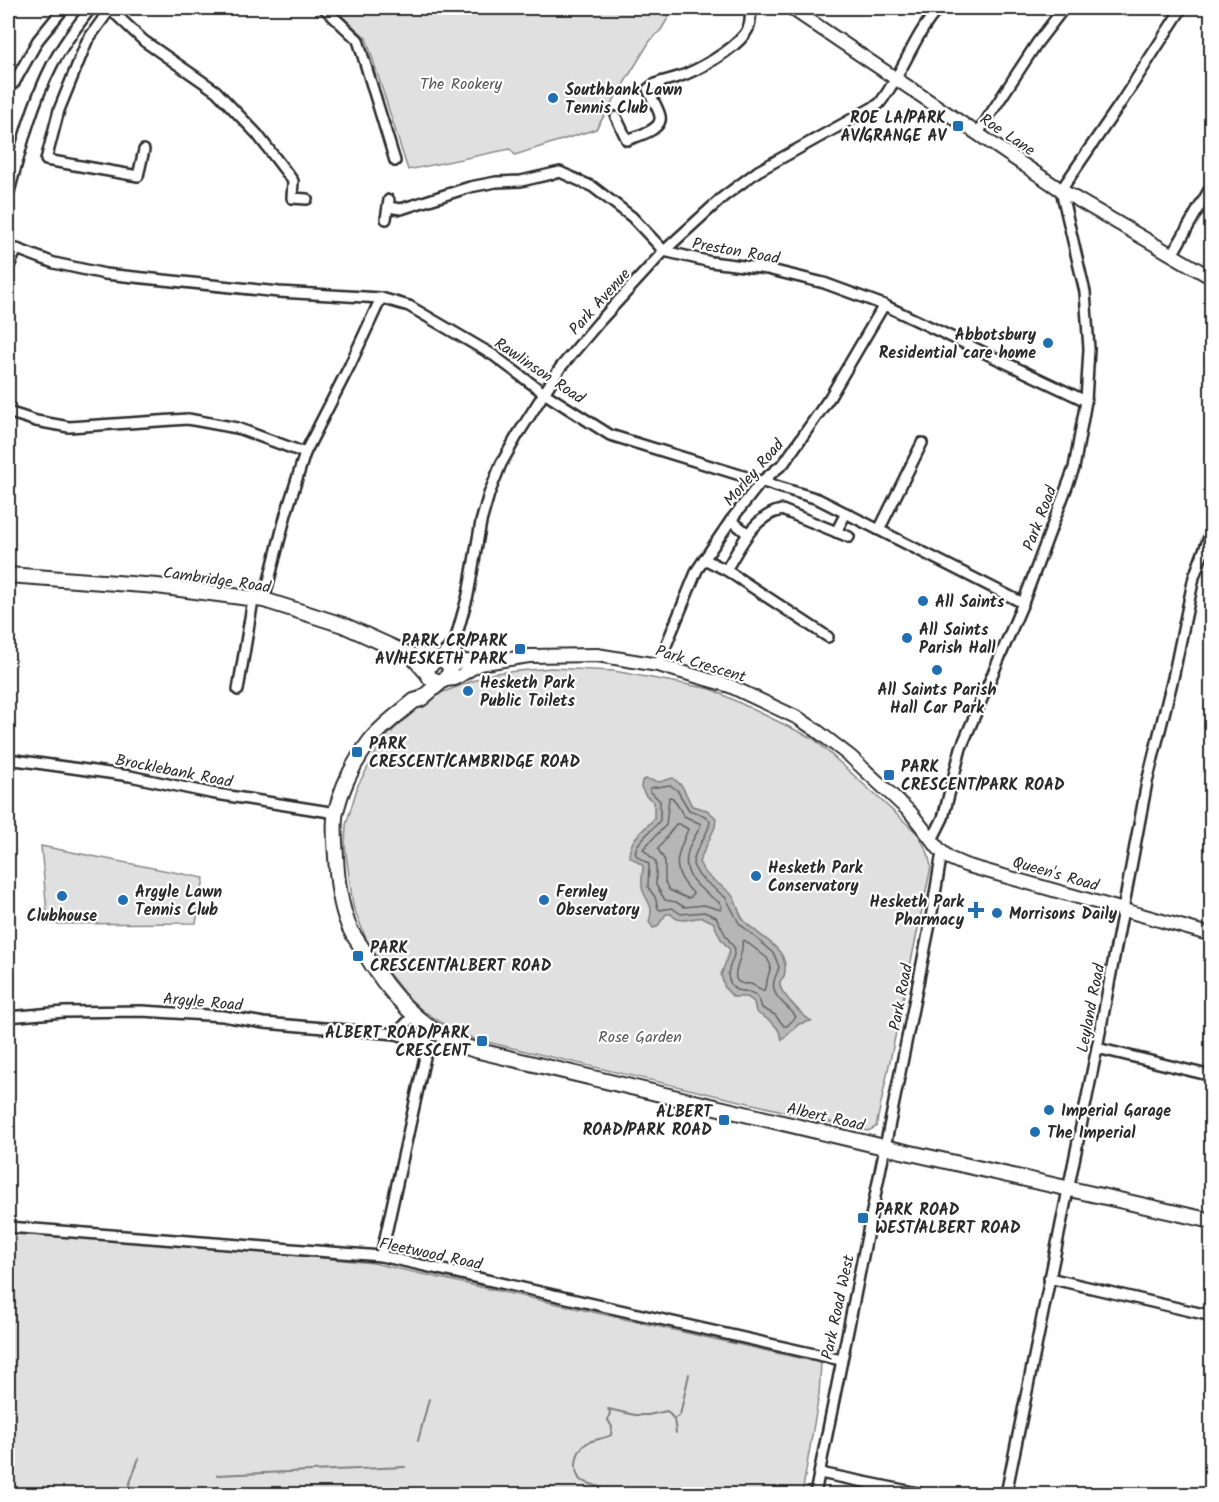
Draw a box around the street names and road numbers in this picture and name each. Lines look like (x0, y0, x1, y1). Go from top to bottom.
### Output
street label: Roe Lane (974, 107, 1040, 163)
street label: Preston Road (690, 231, 782, 272)
street label: Park Avenue (563, 263, 637, 341)
street label: Rawlinson Road (489, 332, 590, 412)
street label: Morley Road (718, 433, 791, 512)
street label: Park Road (1017, 482, 1065, 555)
street label: Cambridge Road (161, 561, 273, 601)
street label: Park Crescent (652, 639, 750, 690)
street label: Brocklebank Road (113, 748, 235, 795)
street label: Queen's Road (1010, 850, 1103, 899)
street label: Park Road (883, 961, 920, 1033)
street label: Leyland Road (1071, 961, 1113, 1055)
street label: Argyle Road (162, 987, 245, 1019)
street label: Albert Road (784, 1096, 868, 1139)
street label: Fleetwood Road (377, 1231, 485, 1278)
street label: Park Road West (815, 1252, 862, 1362)

